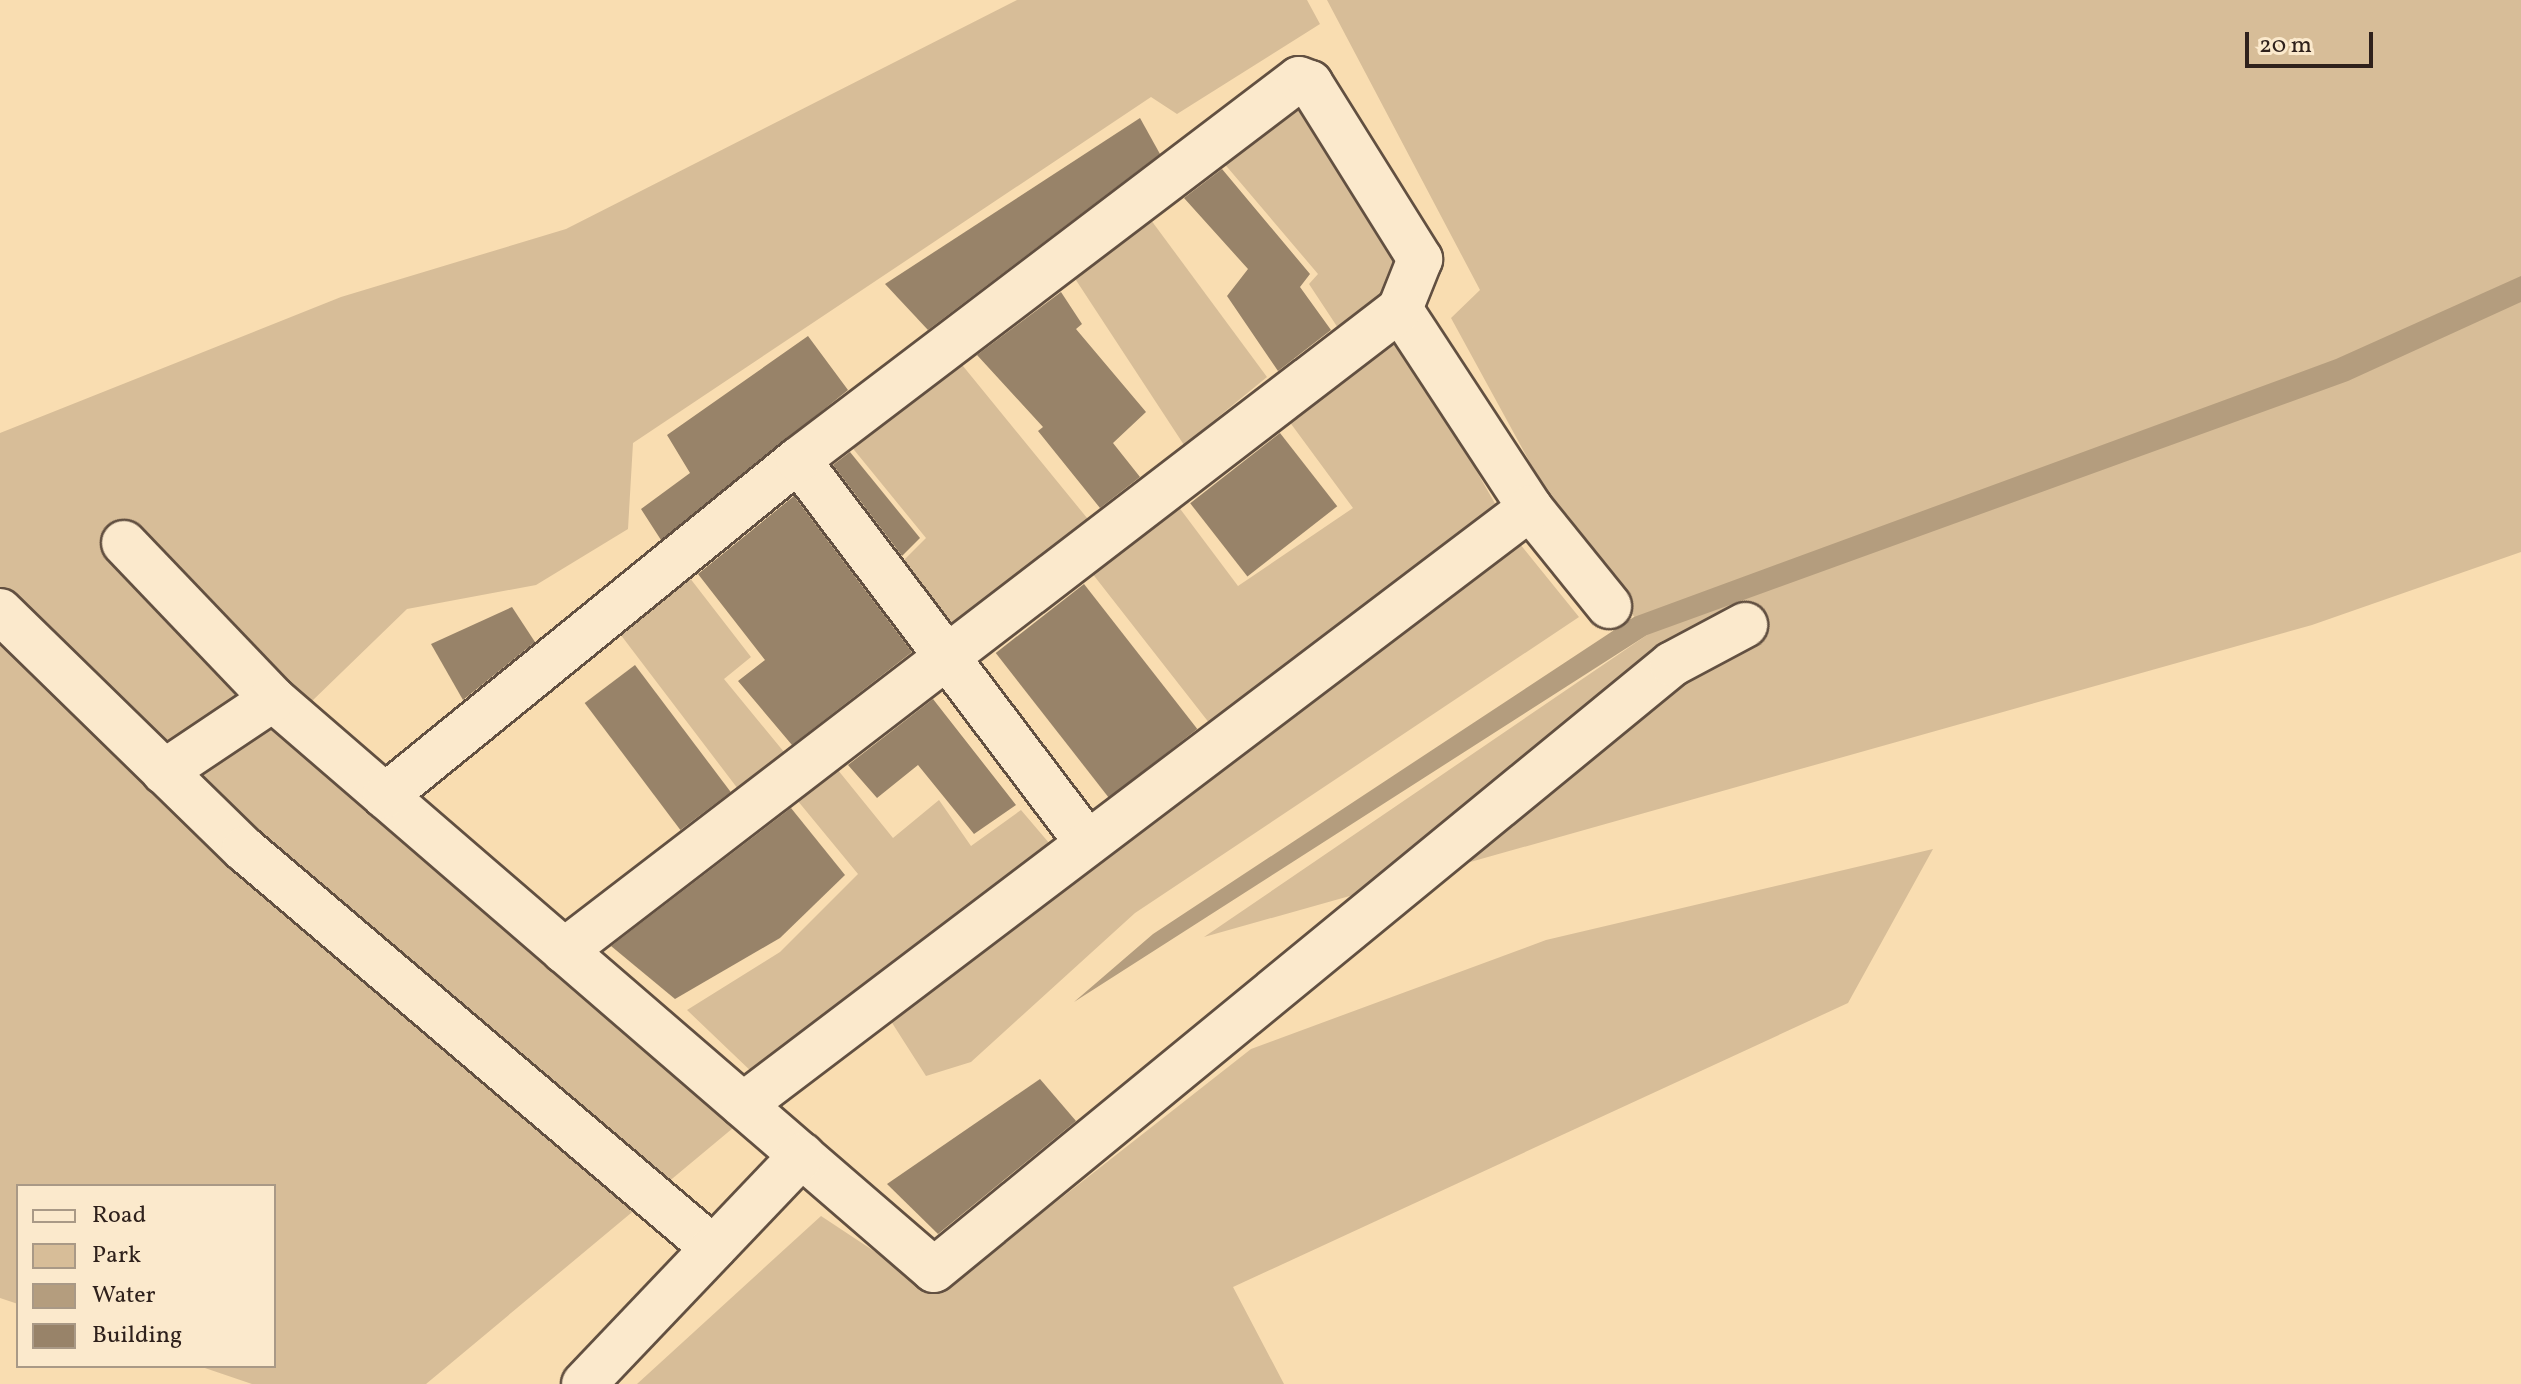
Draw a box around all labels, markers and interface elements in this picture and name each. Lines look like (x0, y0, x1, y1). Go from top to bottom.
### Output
scale bar (2249, 16, 2377, 66)
text: 20 m (2259, 29, 2312, 63)
legend (16, 1184, 276, 1368)
text: Road (92, 1199, 146, 1233)
text: Park (92, 1239, 141, 1273)
text: Water (92, 1279, 156, 1313)
text: Building (92, 1319, 182, 1353)

